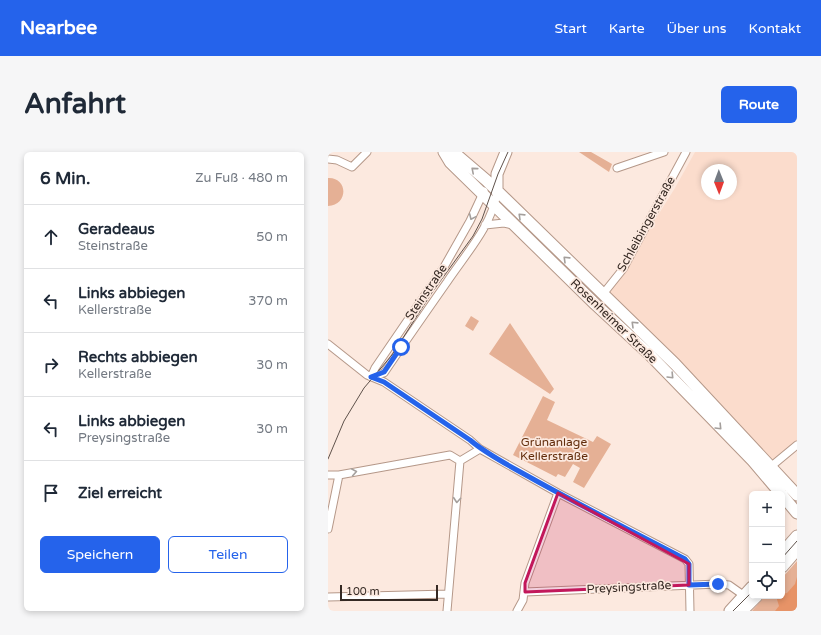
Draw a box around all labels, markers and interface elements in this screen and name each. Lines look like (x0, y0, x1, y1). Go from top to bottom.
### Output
text: Nearbee (20, 17, 97, 39)
text: Start (555, 20, 587, 37)
text: Karte (609, 20, 645, 37)
text: Über uns (667, 20, 727, 37)
text: Kontakt (749, 20, 801, 37)
button: Route (721, 86, 797, 123)
text: Anfahrt (24, 87, 126, 121)
north arrow (701, 164, 737, 200)
one-way arrow (471, 167, 479, 174)
text: 6 Min. (40, 168, 90, 189)
text: Zu Fuß · 480 m (195, 170, 288, 186)
street label: Schleibingerstraße (614, 174, 678, 274)
one-way arrow (469, 212, 477, 220)
one-way arrow (518, 213, 526, 221)
text: Geradeaus (78, 220, 155, 238)
icon: ahead (40, 226, 62, 248)
text: 50 m (256, 229, 288, 245)
text: Steinstraße (78, 238, 148, 254)
one-way arrow (563, 256, 571, 264)
street label: Steinstraße (402, 261, 450, 323)
street label: Rosenheimer Straße (568, 276, 661, 366)
text: Links abbiegen (78, 284, 185, 302)
icon: left (40, 290, 62, 312)
text: 370 m (248, 293, 288, 309)
text: Kellerstraße (78, 302, 152, 318)
one-way arrow (631, 322, 639, 329)
route start (392, 338, 410, 356)
text: Rechts abbiegen (78, 348, 198, 366)
icon: right (40, 354, 62, 376)
text: 30 m (256, 357, 288, 373)
text: Kellerstraße (78, 366, 152, 382)
one-way arrow (666, 371, 674, 379)
text: Links abbiegen (78, 412, 185, 430)
icon: left (40, 418, 62, 440)
text: 30 m (256, 421, 288, 437)
one-way arrow (715, 422, 722, 430)
text: Preysingstraße (78, 430, 170, 446)
park label: Grünanlage Kellerstraße (520, 435, 588, 463)
one-way arrow (351, 468, 357, 477)
icon: arrive (40, 482, 62, 504)
text: Ziel erreicht (78, 484, 162, 502)
map controls (749, 491, 785, 599)
button: + (749, 491, 785, 527)
one-way arrow (452, 497, 461, 503)
button: − (749, 527, 785, 563)
button: Speichern (40, 536, 160, 573)
button: Teilen (168, 536, 288, 573)
button: locate (749, 563, 785, 599)
route end (709, 575, 727, 593)
street label: Preysingstraße (586, 578, 672, 596)
scale bar (340, 583, 438, 602)
text: 100 m (346, 585, 380, 598)

